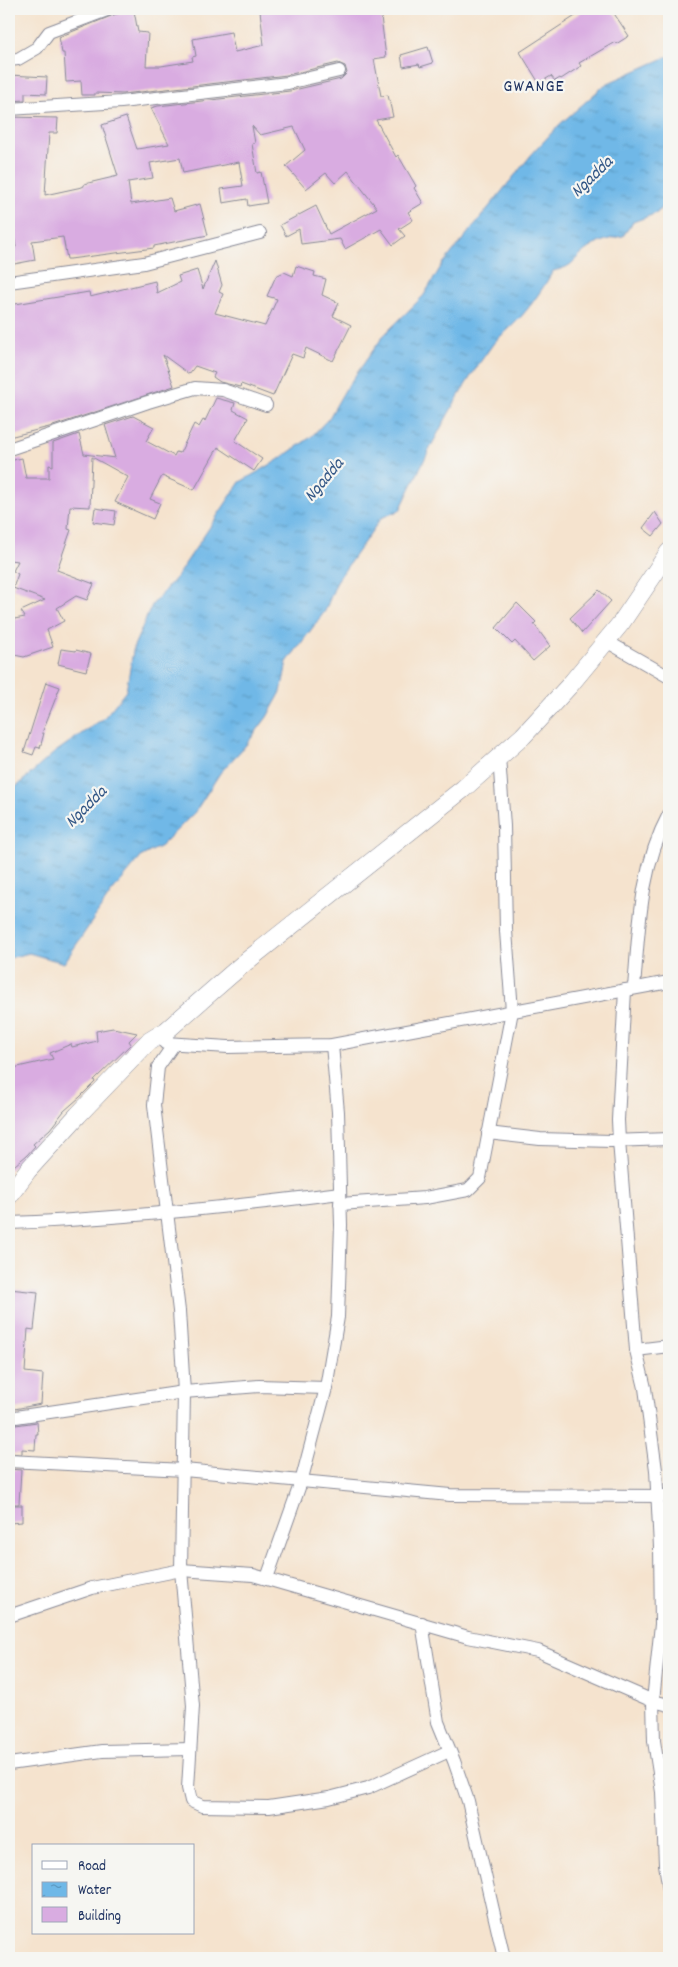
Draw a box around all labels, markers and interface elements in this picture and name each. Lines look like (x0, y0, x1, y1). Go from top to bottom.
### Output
district label: GWANGE (503, 75, 565, 100)
water label: Ngadda (566, 150, 621, 204)
water label: Ngadda (299, 452, 352, 508)
water label: Ngadda (60, 780, 115, 834)
legend (32, 1844, 195, 1934)
text: Road (78, 1856, 106, 1878)
text: Water (78, 1880, 112, 1902)
text: Building (78, 1906, 121, 1928)

